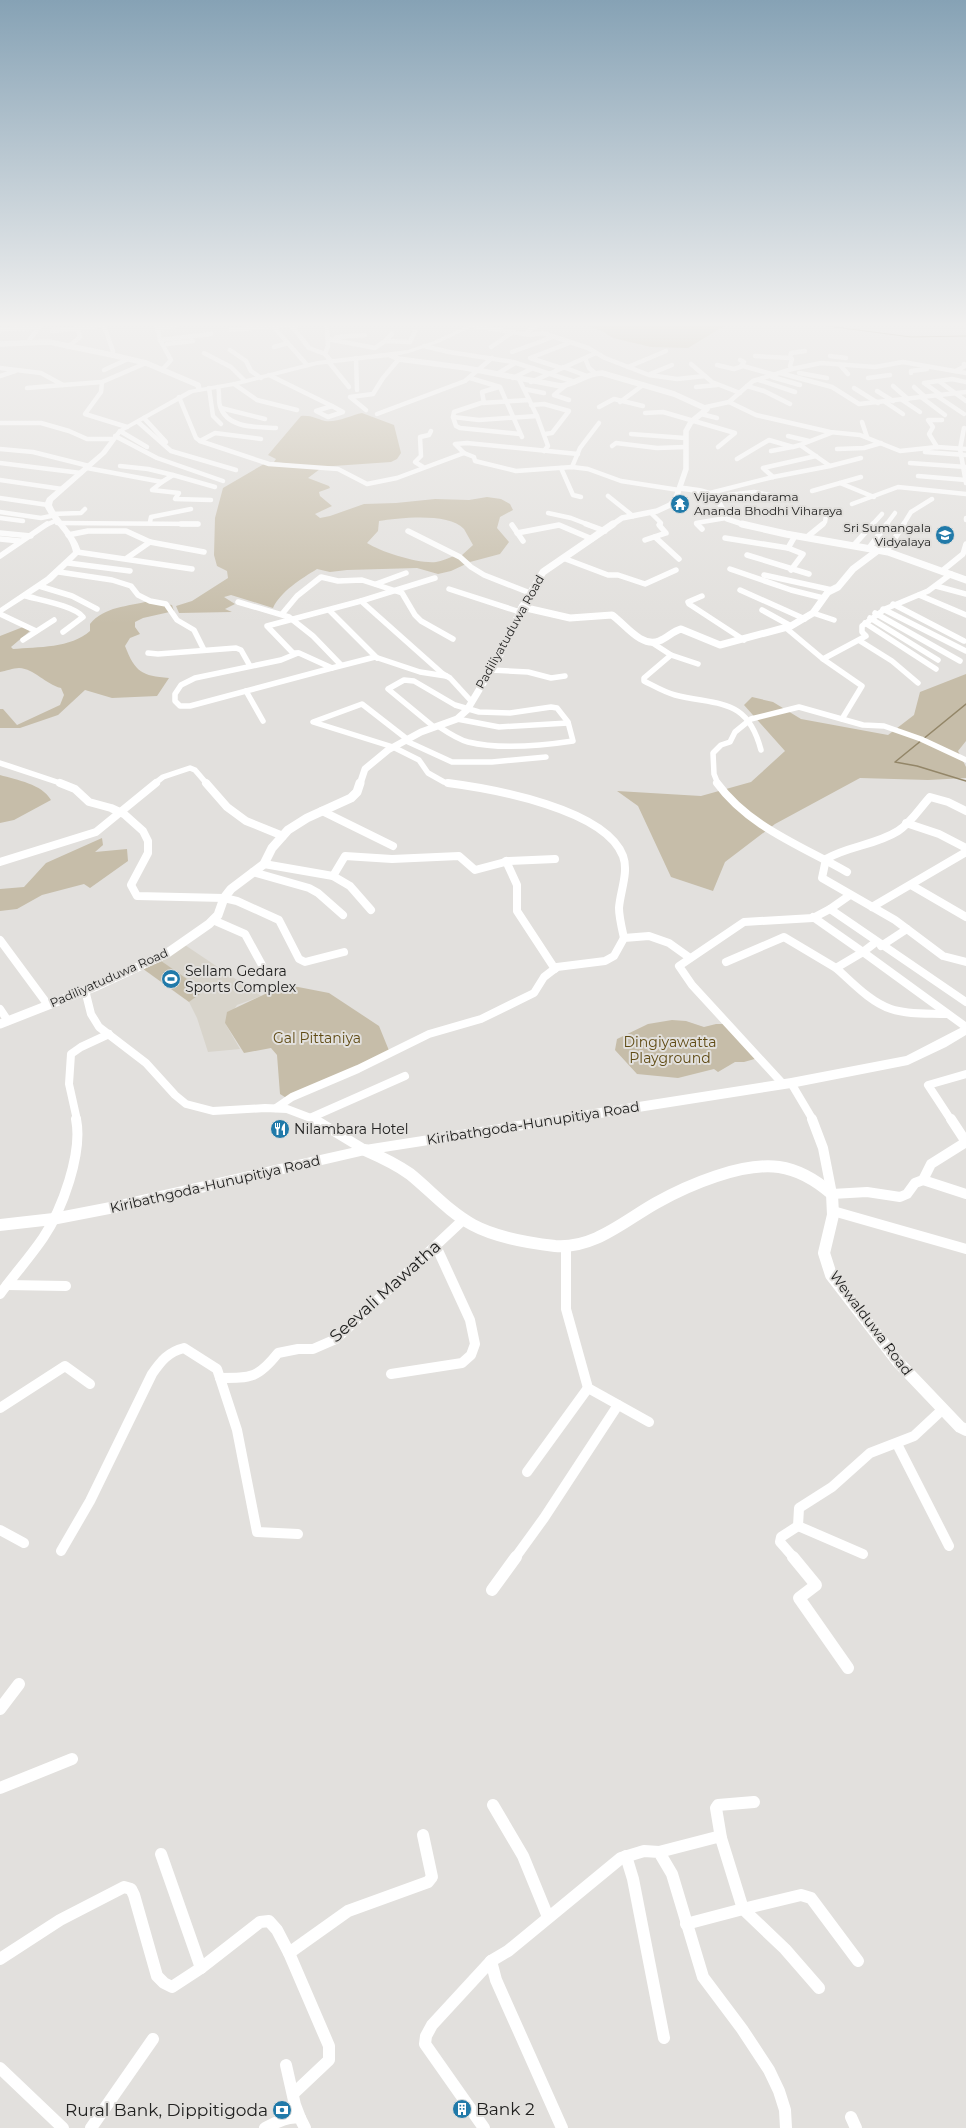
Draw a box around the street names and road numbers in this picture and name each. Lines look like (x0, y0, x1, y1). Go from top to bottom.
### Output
street label: Padiliyatuduwa Road (472, 572, 547, 691)
street label: Padiliyatuduwa Road (47, 945, 170, 1010)
street label: Kiribathgoda-Hunupitiya Road (425, 1097, 641, 1149)
street label: Kiribathgoda-Hunupitiya Road (108, 1151, 322, 1217)
street label: Seevali Mawatha (325, 1236, 445, 1346)
street label: Wewalduwa Road (826, 1267, 916, 1379)

